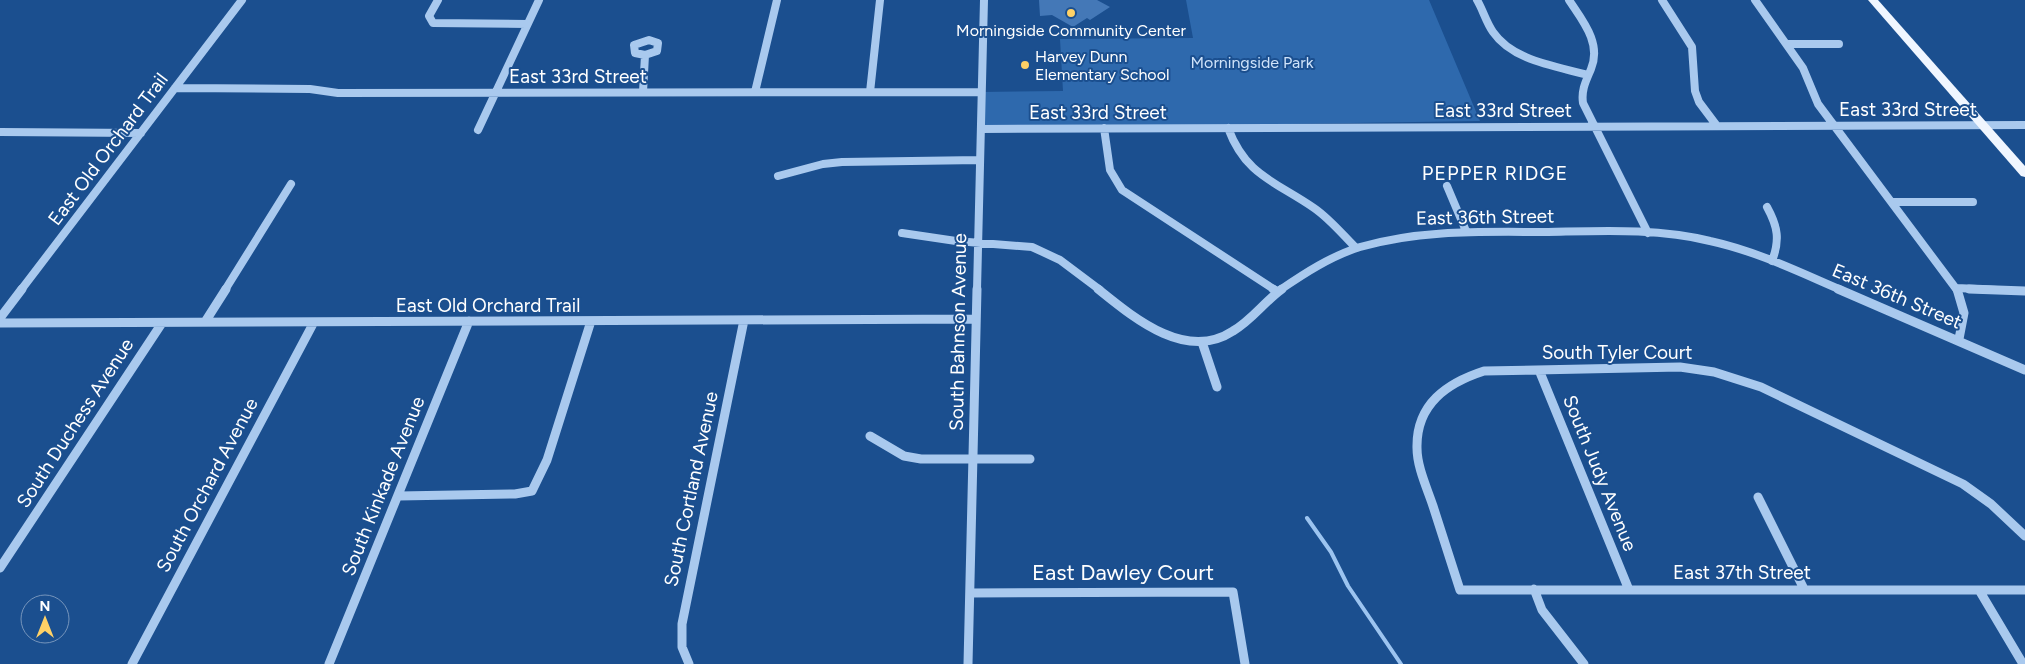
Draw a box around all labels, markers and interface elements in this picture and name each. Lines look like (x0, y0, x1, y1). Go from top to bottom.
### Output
marker: Morningside Community Center (1065, 7, 1077, 19)
place label: Morningside Community Center (956, 21, 1186, 40)
place label: Harvey Dunn Elementary School (1035, 47, 1169, 84)
park label: Morningside Park (1191, 53, 1314, 72)
marker: Harvey Dunn Elementary School (1019, 59, 1031, 71)
street label: East 33rd Street (509, 65, 647, 88)
street label: East Old Orchard Trail (43, 68, 173, 230)
street label: East 33rd Street (1839, 98, 1977, 121)
street label: East 33rd Street (1434, 99, 1572, 122)
street label: East 33rd Street (1029, 101, 1167, 124)
district label: PEPPER RIDGE (1422, 161, 1568, 185)
street label: East 36th Street (1416, 204, 1554, 230)
street label: South Bahnson Avenue (945, 233, 971, 431)
street label: East 36th Street (1829, 258, 1965, 334)
street label: East Old Orchard Trail (396, 294, 580, 317)
street label: South Duchess Avenue (12, 334, 138, 512)
street label: South Tyler Court (1542, 341, 1692, 364)
street label: South Cortland Avenue (659, 389, 723, 589)
street label: South Judy Avenue (1558, 392, 1642, 554)
street label: South Kinkade Avenue (336, 393, 430, 579)
street label: South Orchard Avenue (151, 394, 263, 576)
street label: East Dawley Court (1032, 559, 1214, 586)
street label: East 37th Street (1673, 561, 1811, 584)
north arrow (20, 594, 70, 644)
text: N (40, 598, 50, 615)

